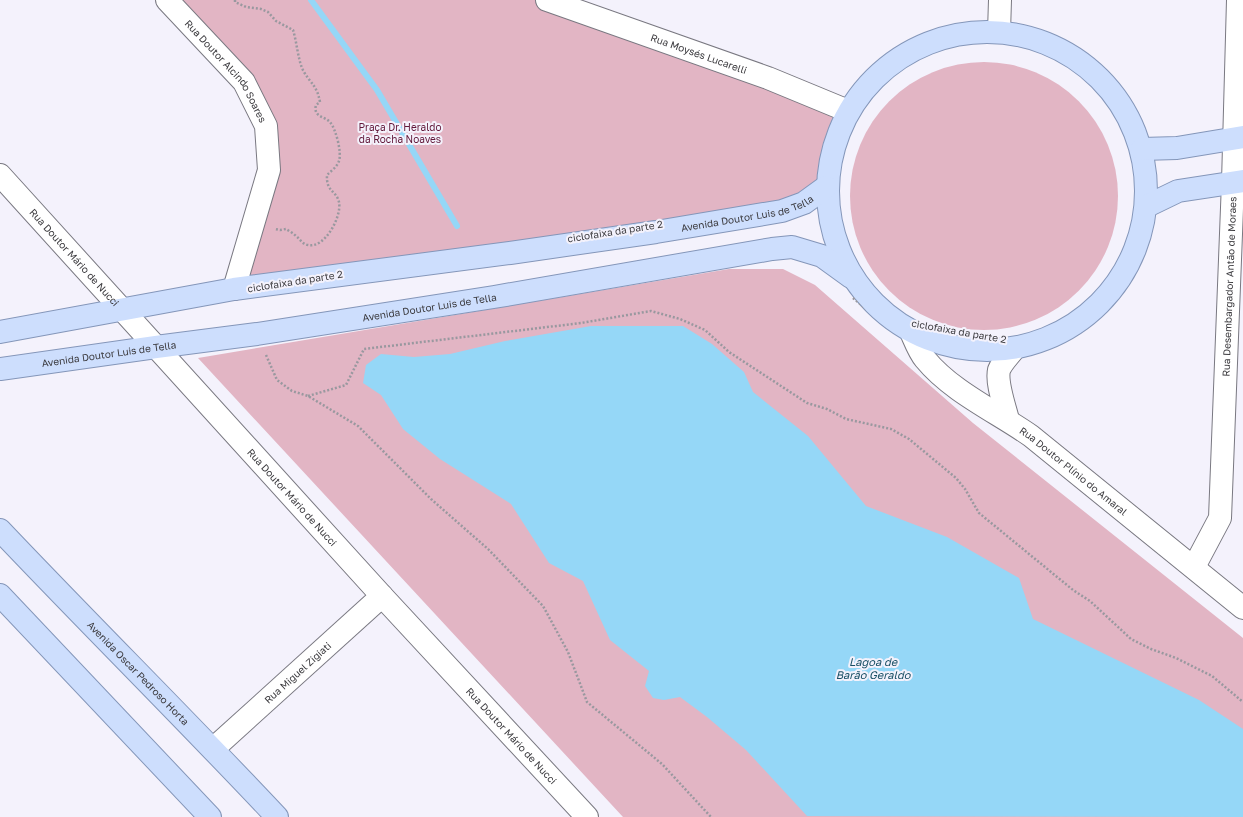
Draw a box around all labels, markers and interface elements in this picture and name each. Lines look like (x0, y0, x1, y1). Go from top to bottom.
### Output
street label: Rua Doutor Alcindo Soares (183, 17, 269, 124)
street label: Rua Moysés Lucarelli (649, 31, 749, 76)
park label: Praça Dr. Heraldo da Rocha Noaves (359, 121, 441, 145)
street label: Avenida Doutor Luis de Tella (680, 192, 816, 234)
street label: Rua Desembargador Antão de Moraes (1219, 196, 1238, 377)
street label: Rua Doutor Mário de Nucci (27, 206, 122, 308)
street label: ciclofaixa da parte 2 (567, 218, 664, 244)
street label: ciclofaixa da parte 2 (247, 268, 344, 294)
street label: Avenida Doutor Luis de Tella (362, 291, 497, 323)
street label: ciclofaixa da parte 2 (911, 317, 1008, 345)
street label: Avenida Doutor Luis de Tella (41, 338, 177, 369)
street label: Rua Doutor Plínio do Amaral (1017, 424, 1130, 518)
street label: Rua Doutor Mário de Nucci (245, 446, 340, 548)
street label: Avenida Oscar Pedroso Horta (85, 619, 192, 727)
street label: Rua Miguel Zigiati (262, 639, 333, 706)
water label: Lagoa de Barão Geraldo (836, 655, 912, 681)
street label: Rua Doutor Mário de Nucci (464, 685, 559, 786)

